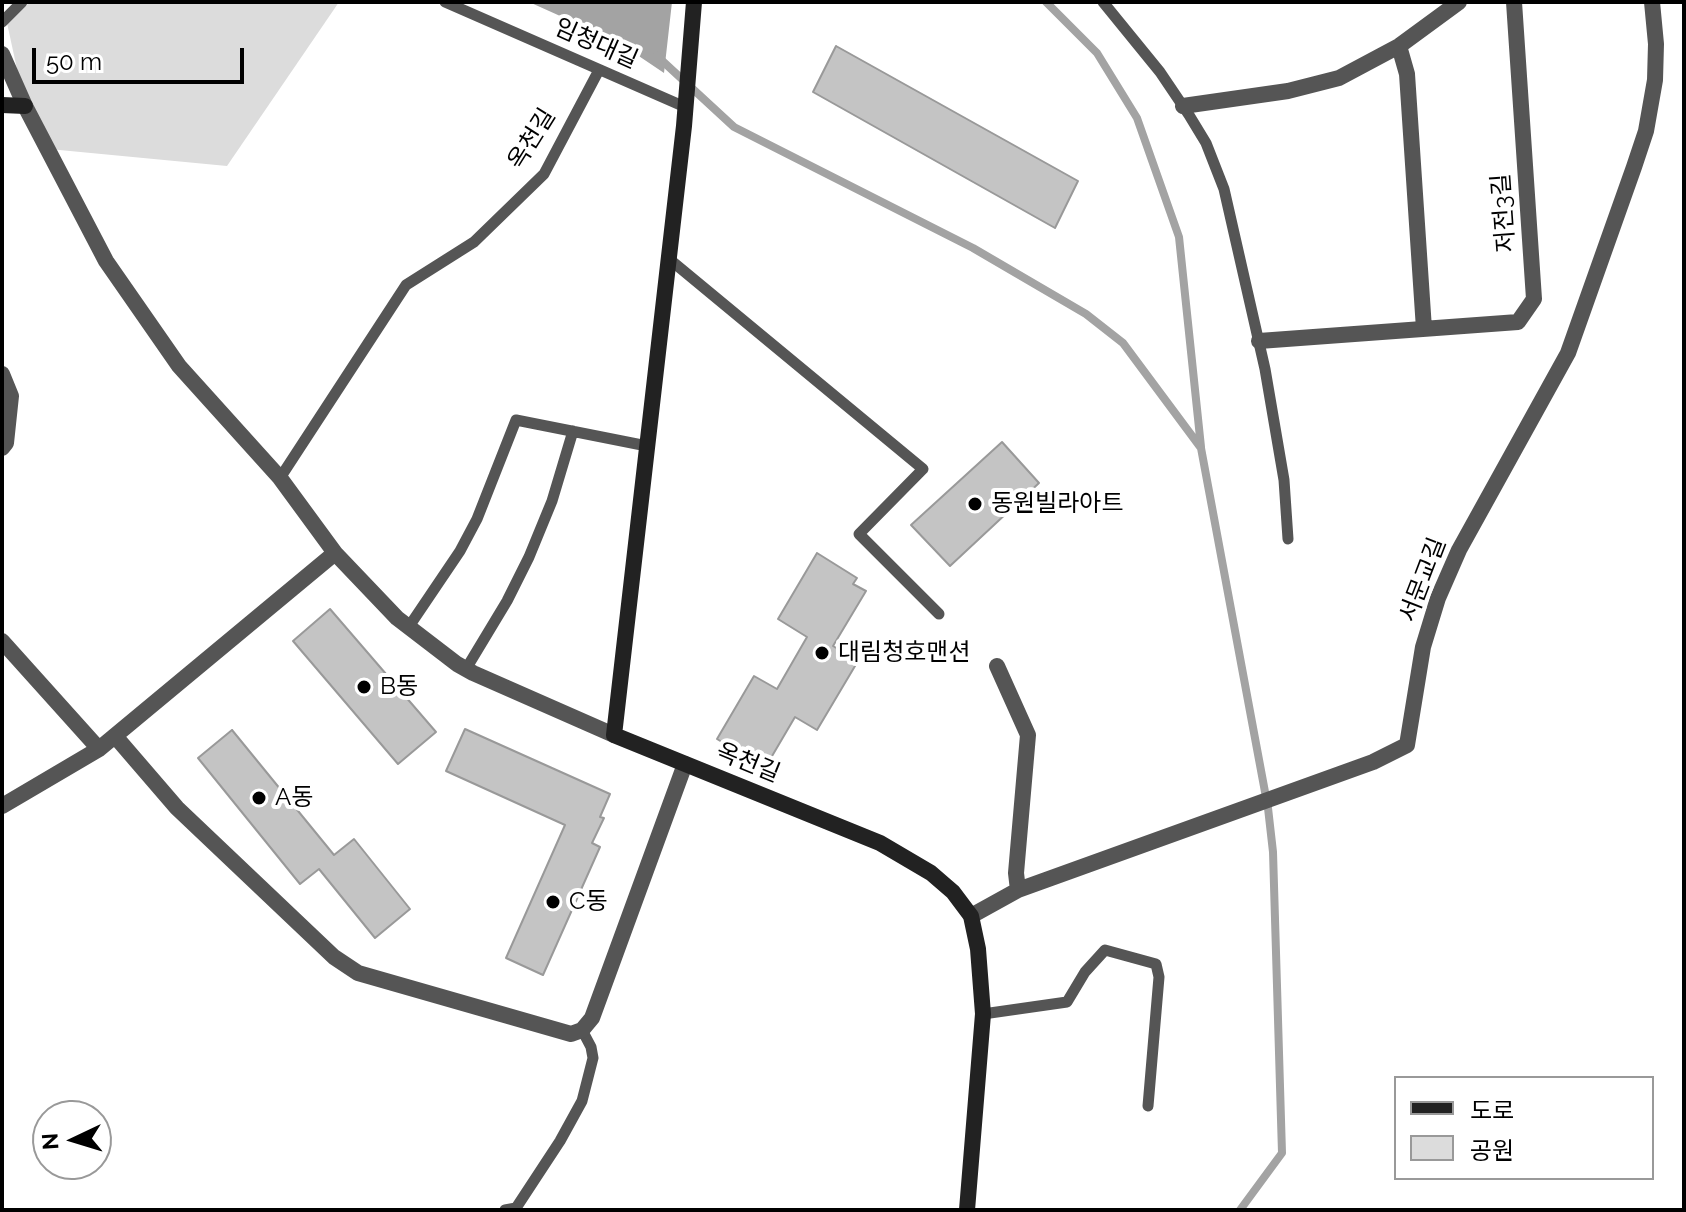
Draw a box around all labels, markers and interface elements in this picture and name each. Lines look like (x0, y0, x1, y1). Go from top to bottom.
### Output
street label: 임청대길 (550, 13, 642, 75)
scale bar (36, 32, 248, 82)
text: 50 m (46, 47, 102, 76)
street label: 옥천길 (502, 103, 562, 175)
street label: 저전3길 (1487, 173, 1521, 253)
place label: 동원빌라아트 (991, 490, 1123, 518)
marker: 동원빌라아트 (966, 495, 984, 513)
street label: 서문교길 (1394, 534, 1452, 626)
place label: 대림청호맨션 (838, 639, 970, 667)
marker: 대림청호맨션 (813, 644, 831, 662)
place label: B동 (380, 673, 418, 701)
marker: B동 (355, 678, 373, 696)
street label: 옥천길 (712, 737, 784, 789)
place label: A동 (275, 784, 313, 812)
marker: A동 (250, 789, 268, 807)
place label: C동 (569, 888, 608, 916)
marker: C동 (544, 893, 562, 911)
legend (1394, 1076, 1654, 1180)
text: 도로 (1470, 1096, 1514, 1125)
north arrow (32, 1100, 112, 1180)
text: N (36, 1132, 64, 1151)
text: 공원 (1470, 1136, 1514, 1165)

